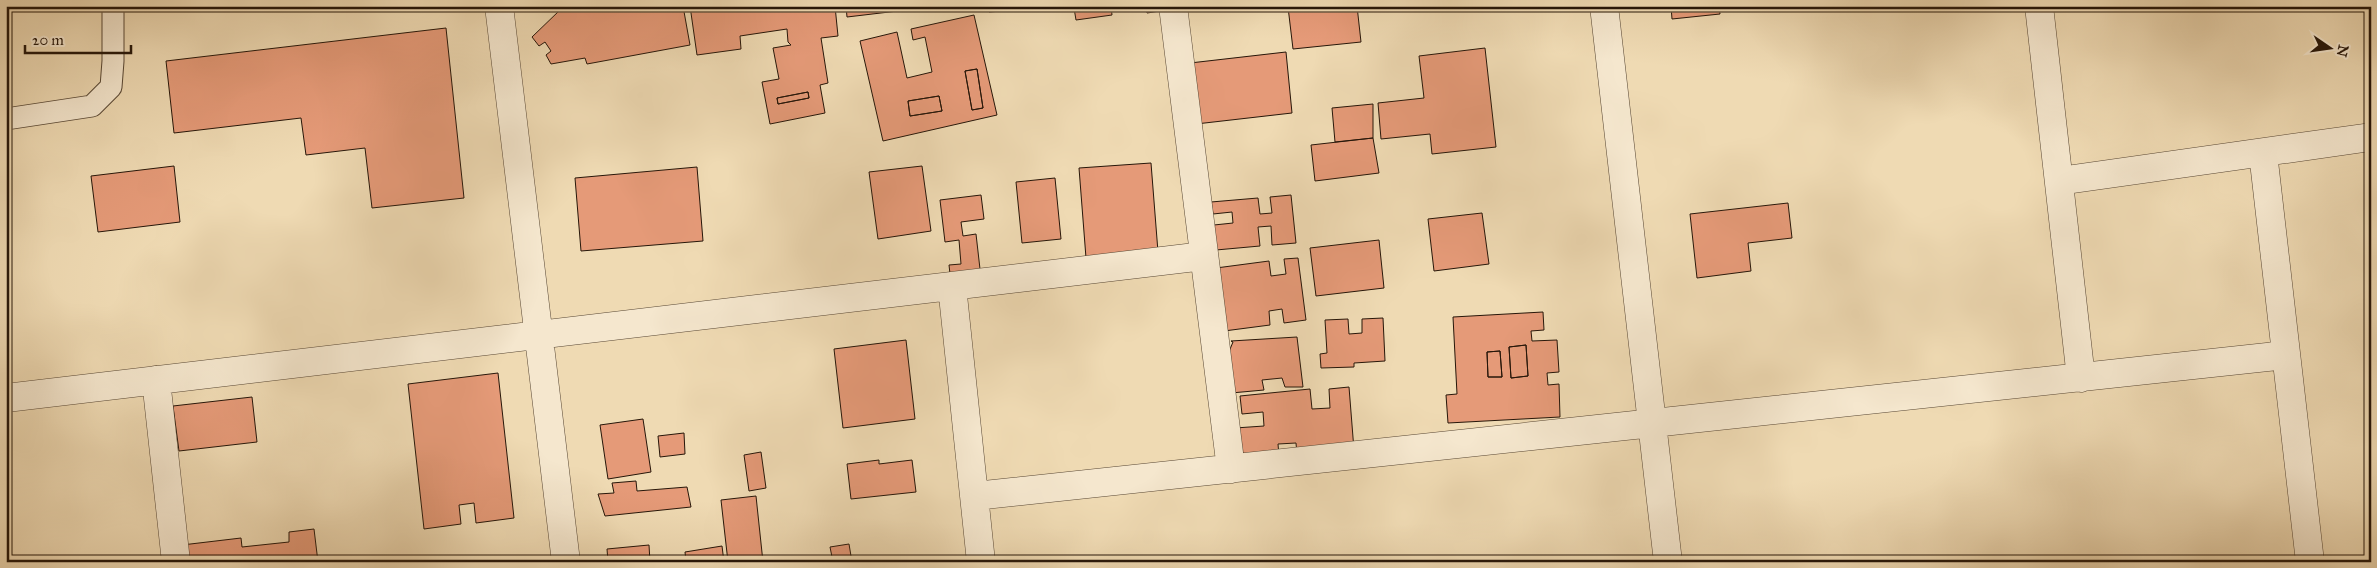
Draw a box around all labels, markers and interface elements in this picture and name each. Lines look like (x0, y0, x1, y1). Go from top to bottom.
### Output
scale bar (25, 22, 131, 54)
north arrow (2304, 22, 2354, 72)
text: 20 m (32, 31, 64, 49)
text: N (2333, 43, 2352, 59)

